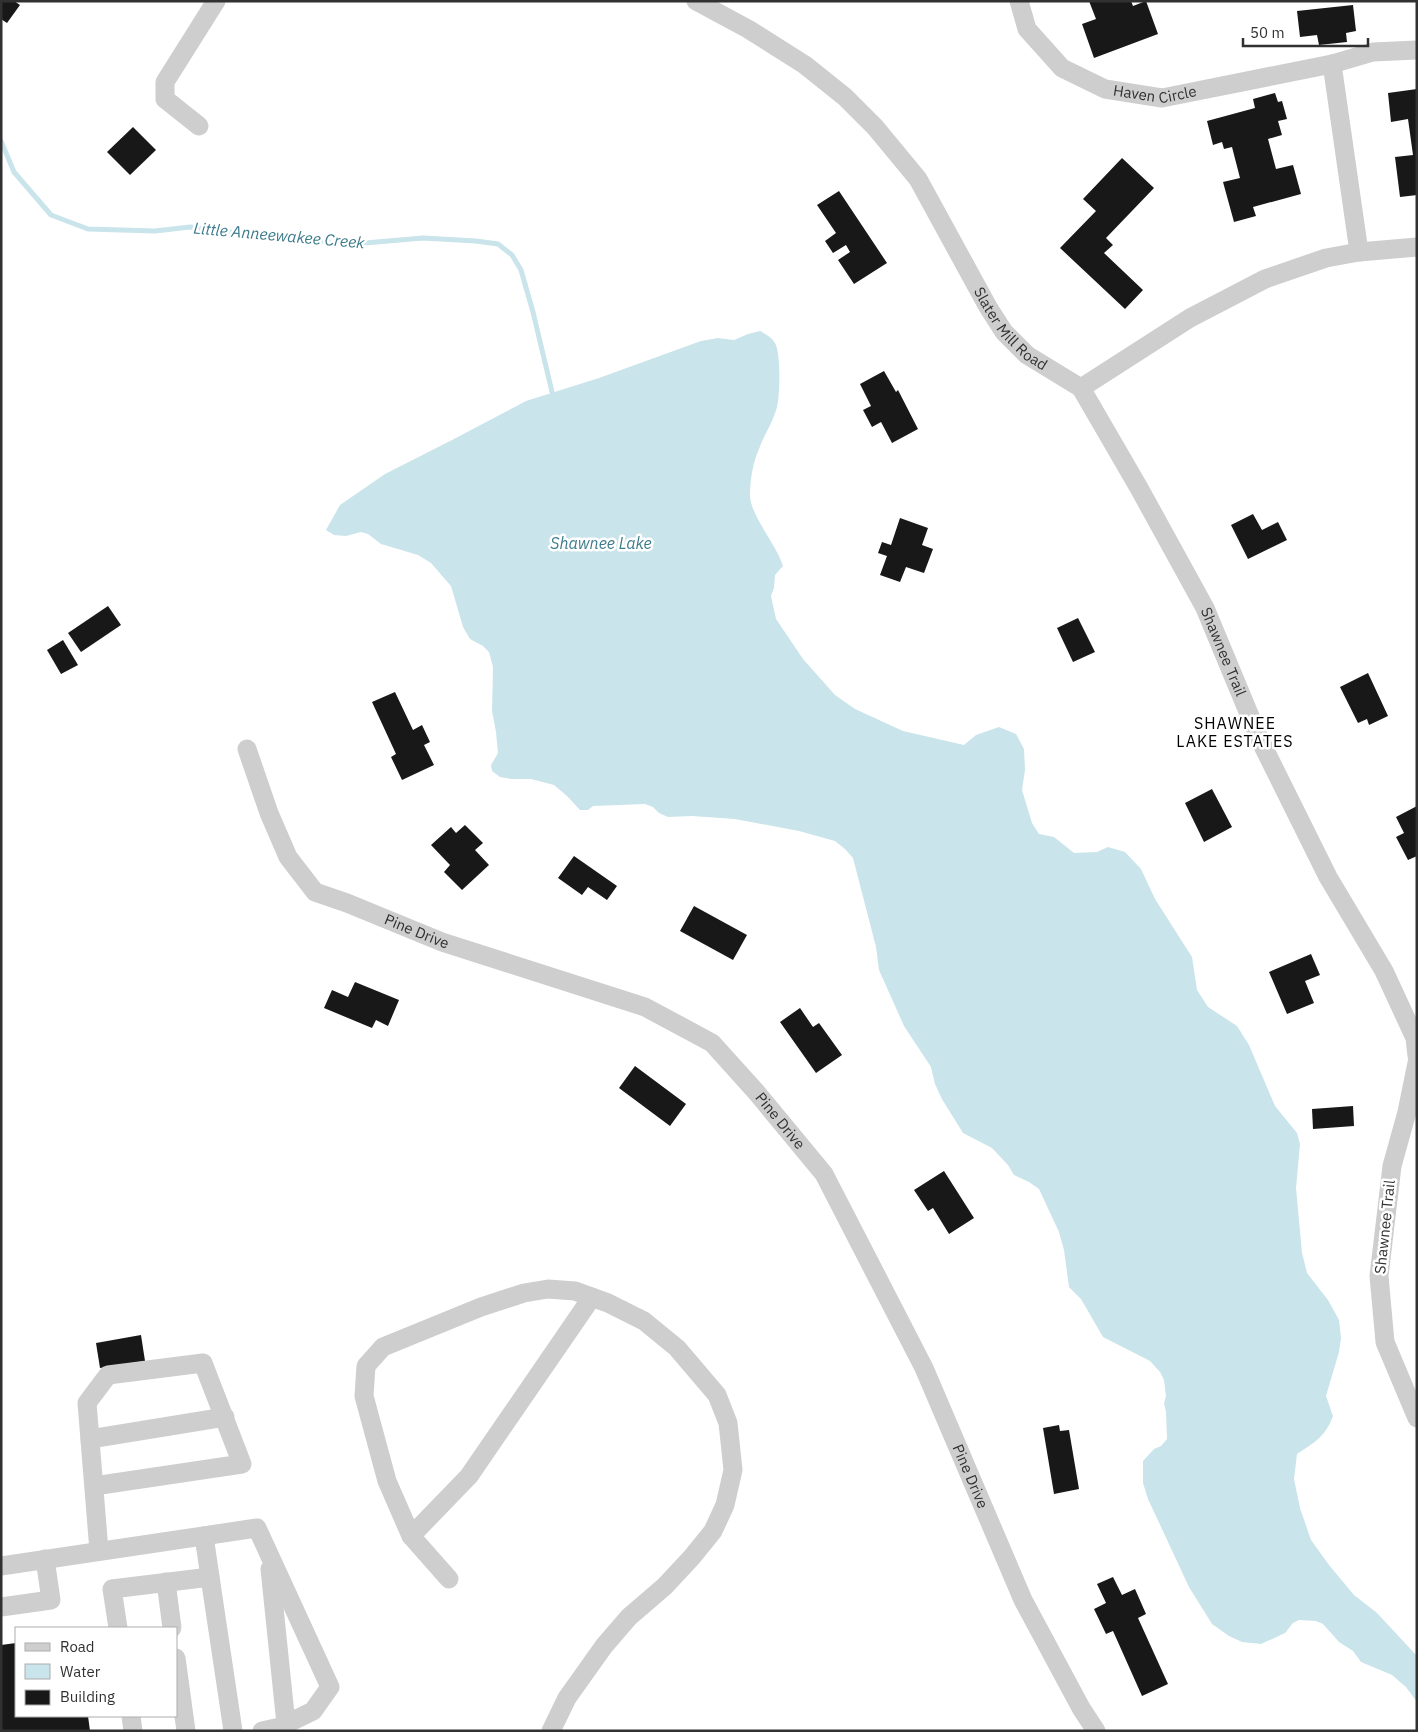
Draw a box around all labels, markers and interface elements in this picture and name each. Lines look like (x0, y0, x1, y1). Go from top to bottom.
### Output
scale bar (1243, 15, 1368, 47)
text: 50 m (1250, 23, 1285, 42)
street label: Haven Circle (1112, 80, 1198, 107)
water label: Little Anneewakee Creek (193, 218, 366, 253)
street label: Slater Mill Road (970, 284, 1051, 374)
water label: Shawnee Lake (550, 533, 652, 553)
street label: Shawnee Trail (1197, 604, 1251, 699)
district label: SHAWNEE LAKE ESTATES (1176, 713, 1294, 751)
street label: Pine Drive (382, 909, 451, 953)
street label: Pine Drive (751, 1088, 809, 1153)
street label: Shawnee Trail (1370, 1179, 1399, 1275)
street label: Pine Drive (949, 1441, 993, 1511)
legend (15, 1627, 178, 1717)
text: Road (60, 1637, 95, 1656)
text: Water (60, 1662, 101, 1681)
text: Building (60, 1687, 115, 1706)

